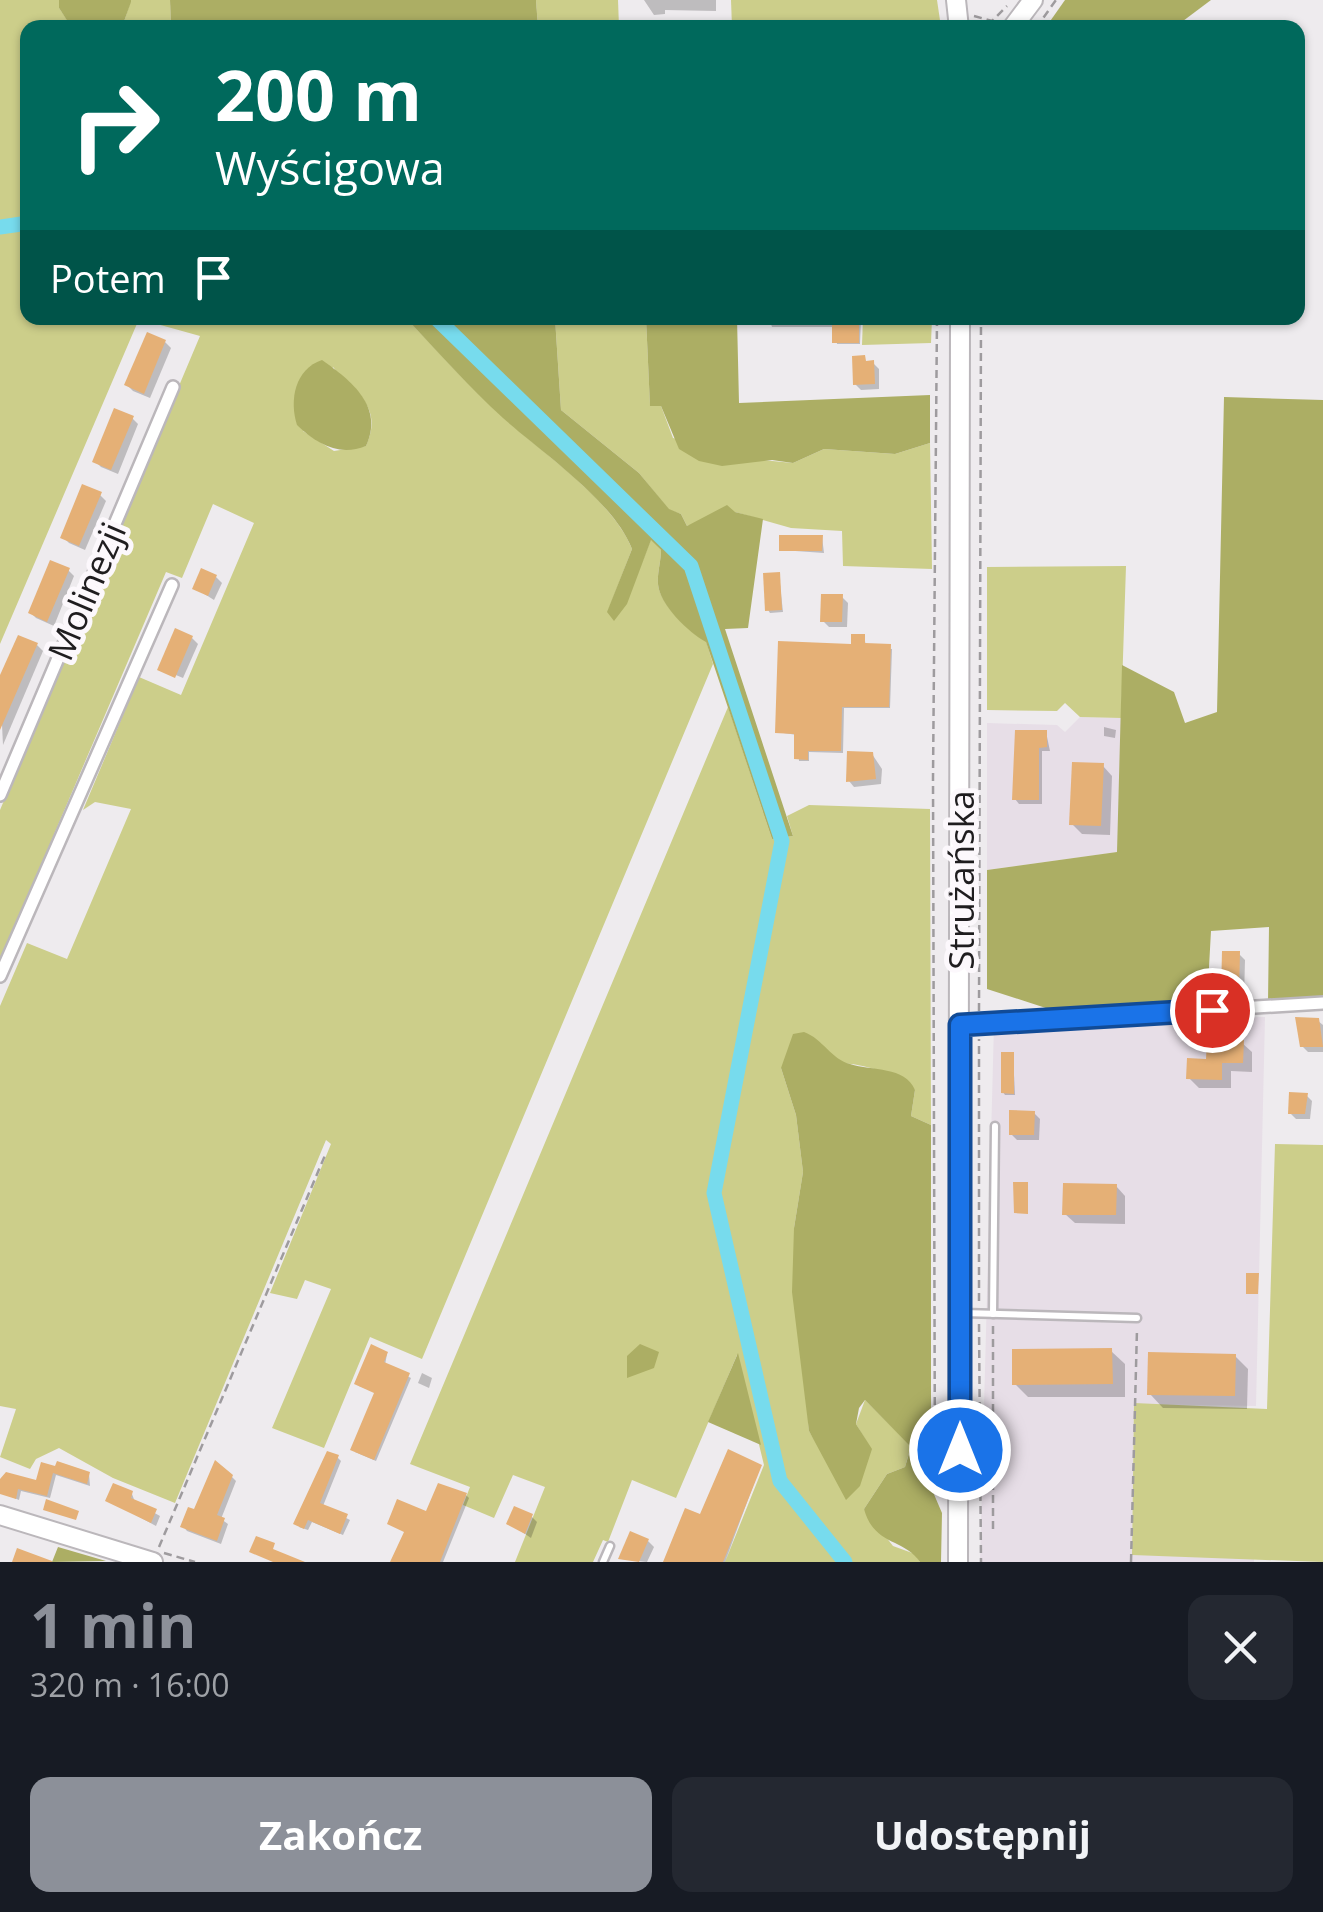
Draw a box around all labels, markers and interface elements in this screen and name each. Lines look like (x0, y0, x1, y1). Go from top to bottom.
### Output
text: 200 m (215, 46, 422, 142)
icon: right (50, 60, 180, 190)
text: Wyścigowa (215, 137, 445, 198)
icon: arrive (186, 250, 241, 305)
text: Potem (50, 252, 166, 304)
street label: Molinezji (36, 515, 136, 667)
street label: Strużańska (937, 790, 984, 970)
pin (1170, 968, 1255, 1053)
icon: arrive (1185, 983, 1240, 1038)
position arrow (908, 1398, 1012, 1502)
text: 1 min (30, 1584, 197, 1666)
button: close (1188, 1595, 1293, 1700)
text: 320 m · 16:00 (30, 1663, 229, 1706)
button: Zakończ (30, 1777, 652, 1892)
button: Udostępnij (672, 1777, 1293, 1892)

